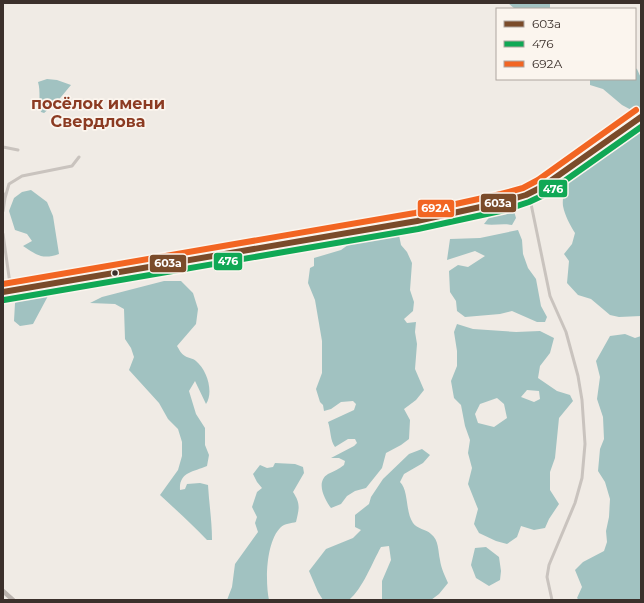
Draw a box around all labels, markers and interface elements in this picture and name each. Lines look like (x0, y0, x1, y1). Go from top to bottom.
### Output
legend (496, 8, 636, 80)
text: 603а (532, 16, 561, 31)
text: 476 (532, 36, 553, 51)
text: 692А (532, 56, 562, 71)
district label: посёлок имени Свердлова (31, 94, 165, 131)
line badge: 476 (538, 179, 568, 198)
text: 476 (543, 182, 563, 196)
line badge: 603а (480, 193, 517, 213)
text: 603а (484, 196, 512, 210)
line badge: 692А (417, 199, 455, 218)
text: 692А (421, 201, 451, 215)
line badge: 476 (213, 252, 243, 271)
line badge: 603а (149, 254, 187, 273)
text: 476 (218, 254, 238, 268)
text: 603а (154, 256, 182, 270)
unlabelled marker (110, 268, 120, 278)

